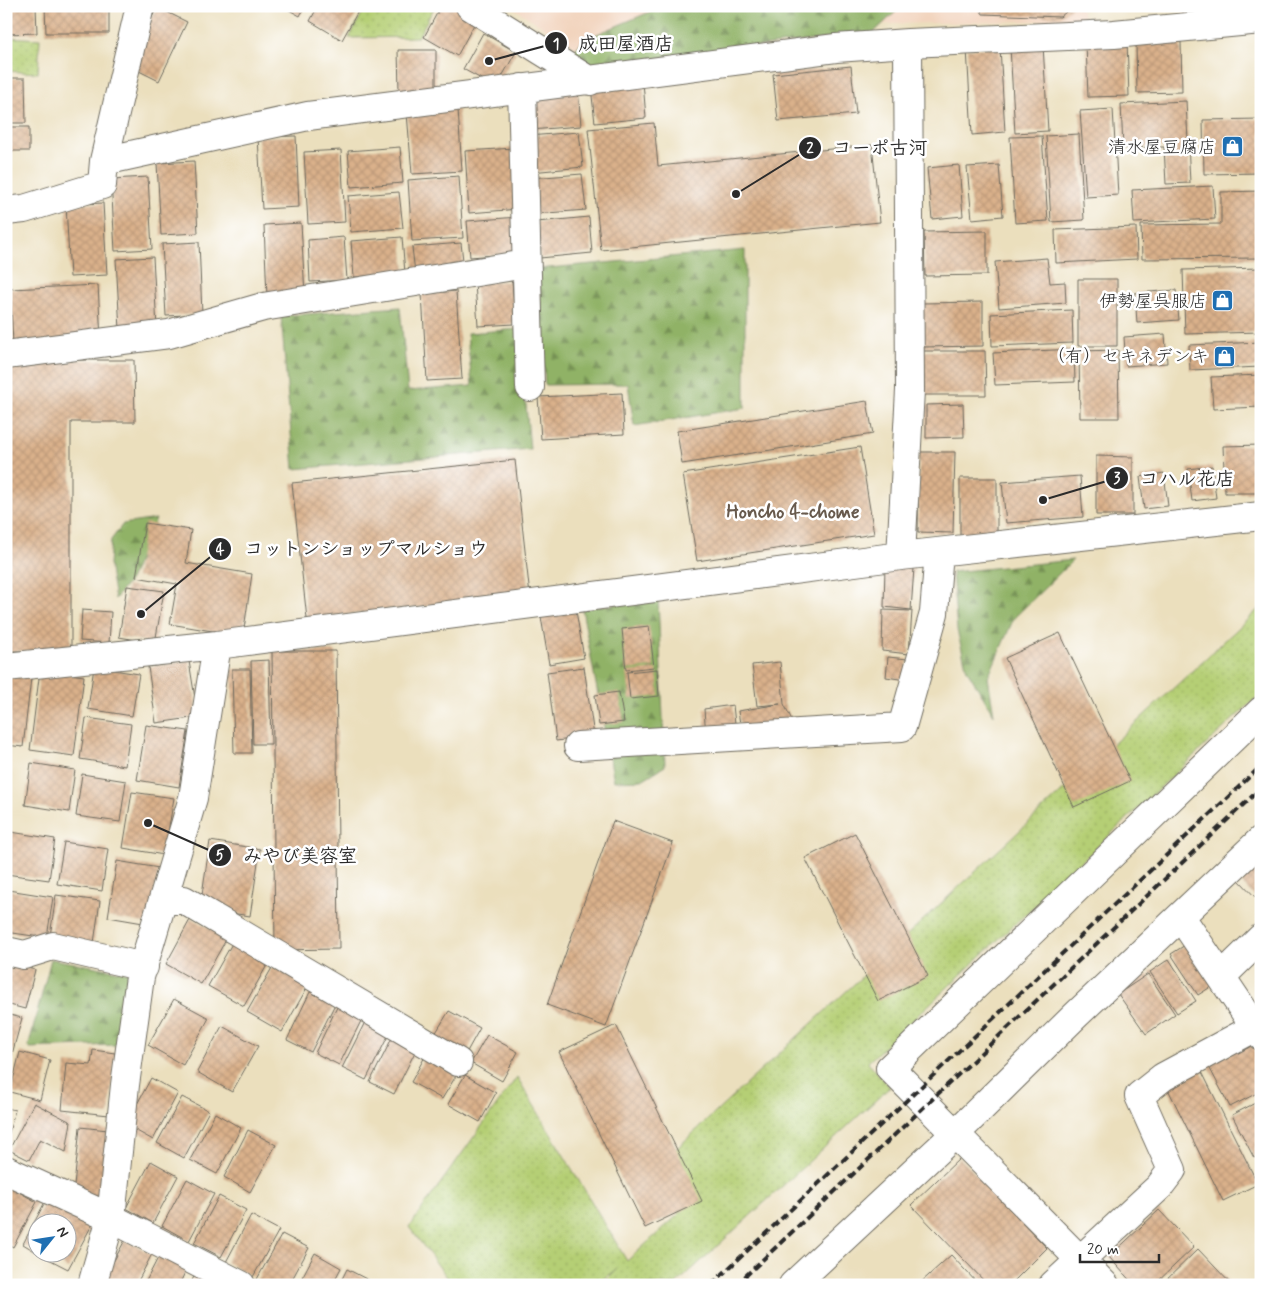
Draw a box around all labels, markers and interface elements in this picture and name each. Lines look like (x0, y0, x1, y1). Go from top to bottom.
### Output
callout: 成田屋酒店 (543, 26, 683, 60)
text: 成田屋酒店 (578, 32, 674, 57)
text: 1 (553, 35, 559, 55)
callout: コーポ古河 (797, 131, 937, 165)
shop icon: 清水屋豆腐店 (1220, 135, 1244, 159)
text: コーポ古河 (832, 136, 928, 161)
place label: 清水屋豆腐店 (1108, 136, 1216, 160)
text: 2 (806, 139, 814, 159)
shop icon: 伊勢屋呉服店 (1211, 289, 1235, 313)
place label: 伊勢屋呉服店 (1099, 290, 1207, 314)
shop icon: （有）セキネデンキ (1213, 344, 1237, 368)
place label: （有）セキネデンキ (1047, 345, 1209, 369)
callout: コハル花店 (1105, 461, 1245, 495)
text: コハル花店 (1139, 467, 1235, 492)
text: 3 (1114, 469, 1121, 489)
district label: Honcho 4-chome (726, 500, 860, 525)
callout: コットンショップマルショウ (207, 532, 499, 566)
text: コットンショップマルショウ (244, 537, 488, 562)
text: 4 (216, 540, 225, 560)
callout: みやび美容室 (208, 838, 367, 872)
text: みやび美容室 (243, 844, 357, 869)
text: 5 (215, 846, 225, 866)
north arrow (28, 1214, 78, 1264)
text: N (52, 1223, 73, 1241)
scale bar (1080, 1231, 1158, 1263)
text: 20 m (1087, 1240, 1119, 1260)

